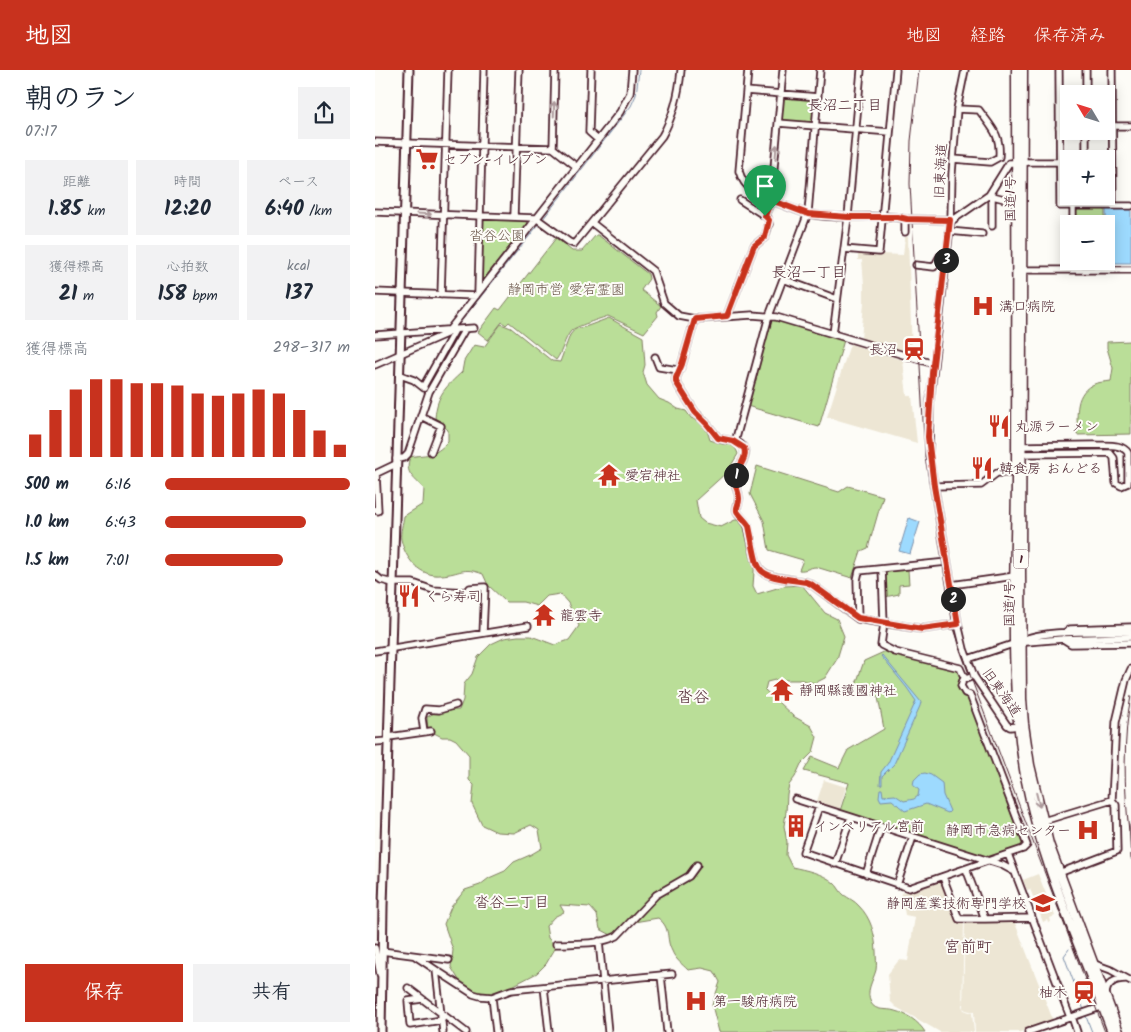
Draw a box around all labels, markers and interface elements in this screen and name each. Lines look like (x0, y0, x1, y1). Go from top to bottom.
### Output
text: 地図 (25, 17, 73, 56)
text: 地図 (906, 22, 942, 51)
text: 経路 (970, 22, 1006, 51)
text: 保存済み (1034, 22, 1106, 51)
text: 朝のラン (25, 77, 137, 122)
north arrow (1060, 85, 1115, 140)
map controls (1060, 85, 1115, 270)
button: share (298, 87, 350, 139)
district label: 長沼二丁目 (807, 94, 883, 118)
one-way arrow (549, 101, 559, 118)
text: 07:17 (25, 119, 57, 144)
street label: 旧東海道 (929, 143, 953, 200)
one-way arrow (771, 144, 780, 160)
supermarket icon: セブン-イレブン (414, 146, 440, 172)
place label: セブン-イレブン (443, 149, 547, 171)
button: + (1060, 150, 1115, 205)
pin (744, 165, 786, 216)
text: 距離 (63, 171, 91, 193)
text: 時間 (174, 171, 202, 193)
text: ペース (278, 171, 319, 193)
icon: arrive (751, 172, 779, 200)
street label: 国道1号 (1000, 176, 1022, 222)
text: 1.85 (48, 193, 82, 226)
text: 12:20 (164, 193, 211, 226)
text: 6:40 (265, 193, 304, 226)
text: km (82, 200, 105, 222)
text: /km (304, 200, 332, 222)
one-way arrow (415, 209, 431, 218)
button: − (1060, 215, 1115, 270)
park label: 沓谷公園 (469, 225, 525, 247)
pin: 3 (933, 248, 959, 272)
text: 3 (943, 249, 950, 271)
text: kcal (287, 255, 310, 277)
text: 獲得標高 (49, 256, 105, 278)
text: 心拍数 (167, 256, 209, 278)
district label: 長沼一丁目 (771, 261, 847, 285)
text: 137 (285, 277, 312, 310)
text: 21 (59, 278, 77, 311)
text: 158 (157, 278, 187, 311)
park label: 静岡市営 愛宕霊園 (507, 279, 625, 301)
text: m (77, 285, 94, 307)
text: bpm (187, 285, 218, 307)
hospital icon: 溝口病院 (970, 293, 996, 319)
place label: 溝口病院 (999, 296, 1055, 318)
text: 298–317 m (273, 335, 350, 360)
station icon: 長沼 (901, 336, 927, 362)
text: 獲得標高 (25, 337, 89, 362)
place label: 長沼 (869, 339, 897, 361)
restaurant icon: 丸源ラーメン (986, 413, 1012, 439)
place label: 丸源ラーメン (1015, 416, 1099, 438)
restaurant icon: 韓食房 おんどる (969, 455, 995, 481)
place label: 韓食房 おんどる (999, 458, 1103, 480)
temple icon: 愛宕神社 (596, 462, 622, 488)
pin: 1 (723, 462, 749, 488)
text: 1 (734, 464, 739, 486)
place label: 愛宕神社 (625, 465, 681, 487)
text: 500 m (25, 472, 69, 497)
text: 6:16 (105, 472, 132, 497)
text: 1.0 km (25, 510, 69, 535)
text: 6:43 (105, 510, 136, 535)
text: 1.5 km (25, 548, 69, 573)
text: 7:01 (105, 548, 129, 573)
road number: 1 (1013, 549, 1029, 568)
street label: 国道1号 (999, 581, 1021, 627)
restaurant icon: くら寿司 (396, 583, 422, 609)
place label: くら寿司 (425, 586, 481, 608)
pin: 2 (941, 586, 965, 612)
text: 2 (949, 588, 958, 610)
temple icon: 龍雲寺 (531, 602, 557, 628)
place label: 龍雲寺 (560, 605, 602, 627)
street label: 旧東海道 (976, 663, 1026, 722)
temple icon: 靜岡縣護國神社 (769, 677, 795, 703)
place label: 靜岡縣護國神社 (799, 680, 897, 702)
district label: 沓谷 (677, 685, 709, 710)
one-way arrow (1034, 791, 1043, 807)
building icon: インペリアル宮前 (783, 813, 809, 839)
place label: インペリアル宮前 (813, 816, 924, 838)
hospital icon: 静岡市急病センター (1075, 817, 1101, 843)
place label: 静岡市急病センター (946, 820, 1071, 842)
school or university icon: 静岡産業技術専門学校 (1030, 890, 1056, 916)
district label: 沓谷二丁目 (474, 891, 550, 915)
place label: 静岡産業技術専門学校 (886, 893, 1026, 915)
district label: 宮前町 (944, 935, 992, 960)
button: 保存 (25, 964, 183, 1022)
button: 共有 (193, 964, 350, 1022)
station icon: 柚木 (1071, 979, 1097, 1005)
place label: 柚木 (1039, 982, 1067, 1004)
hospital icon: 第一駿府病院 (683, 988, 709, 1014)
place label: 第一駿府病院 (713, 991, 797, 1013)

